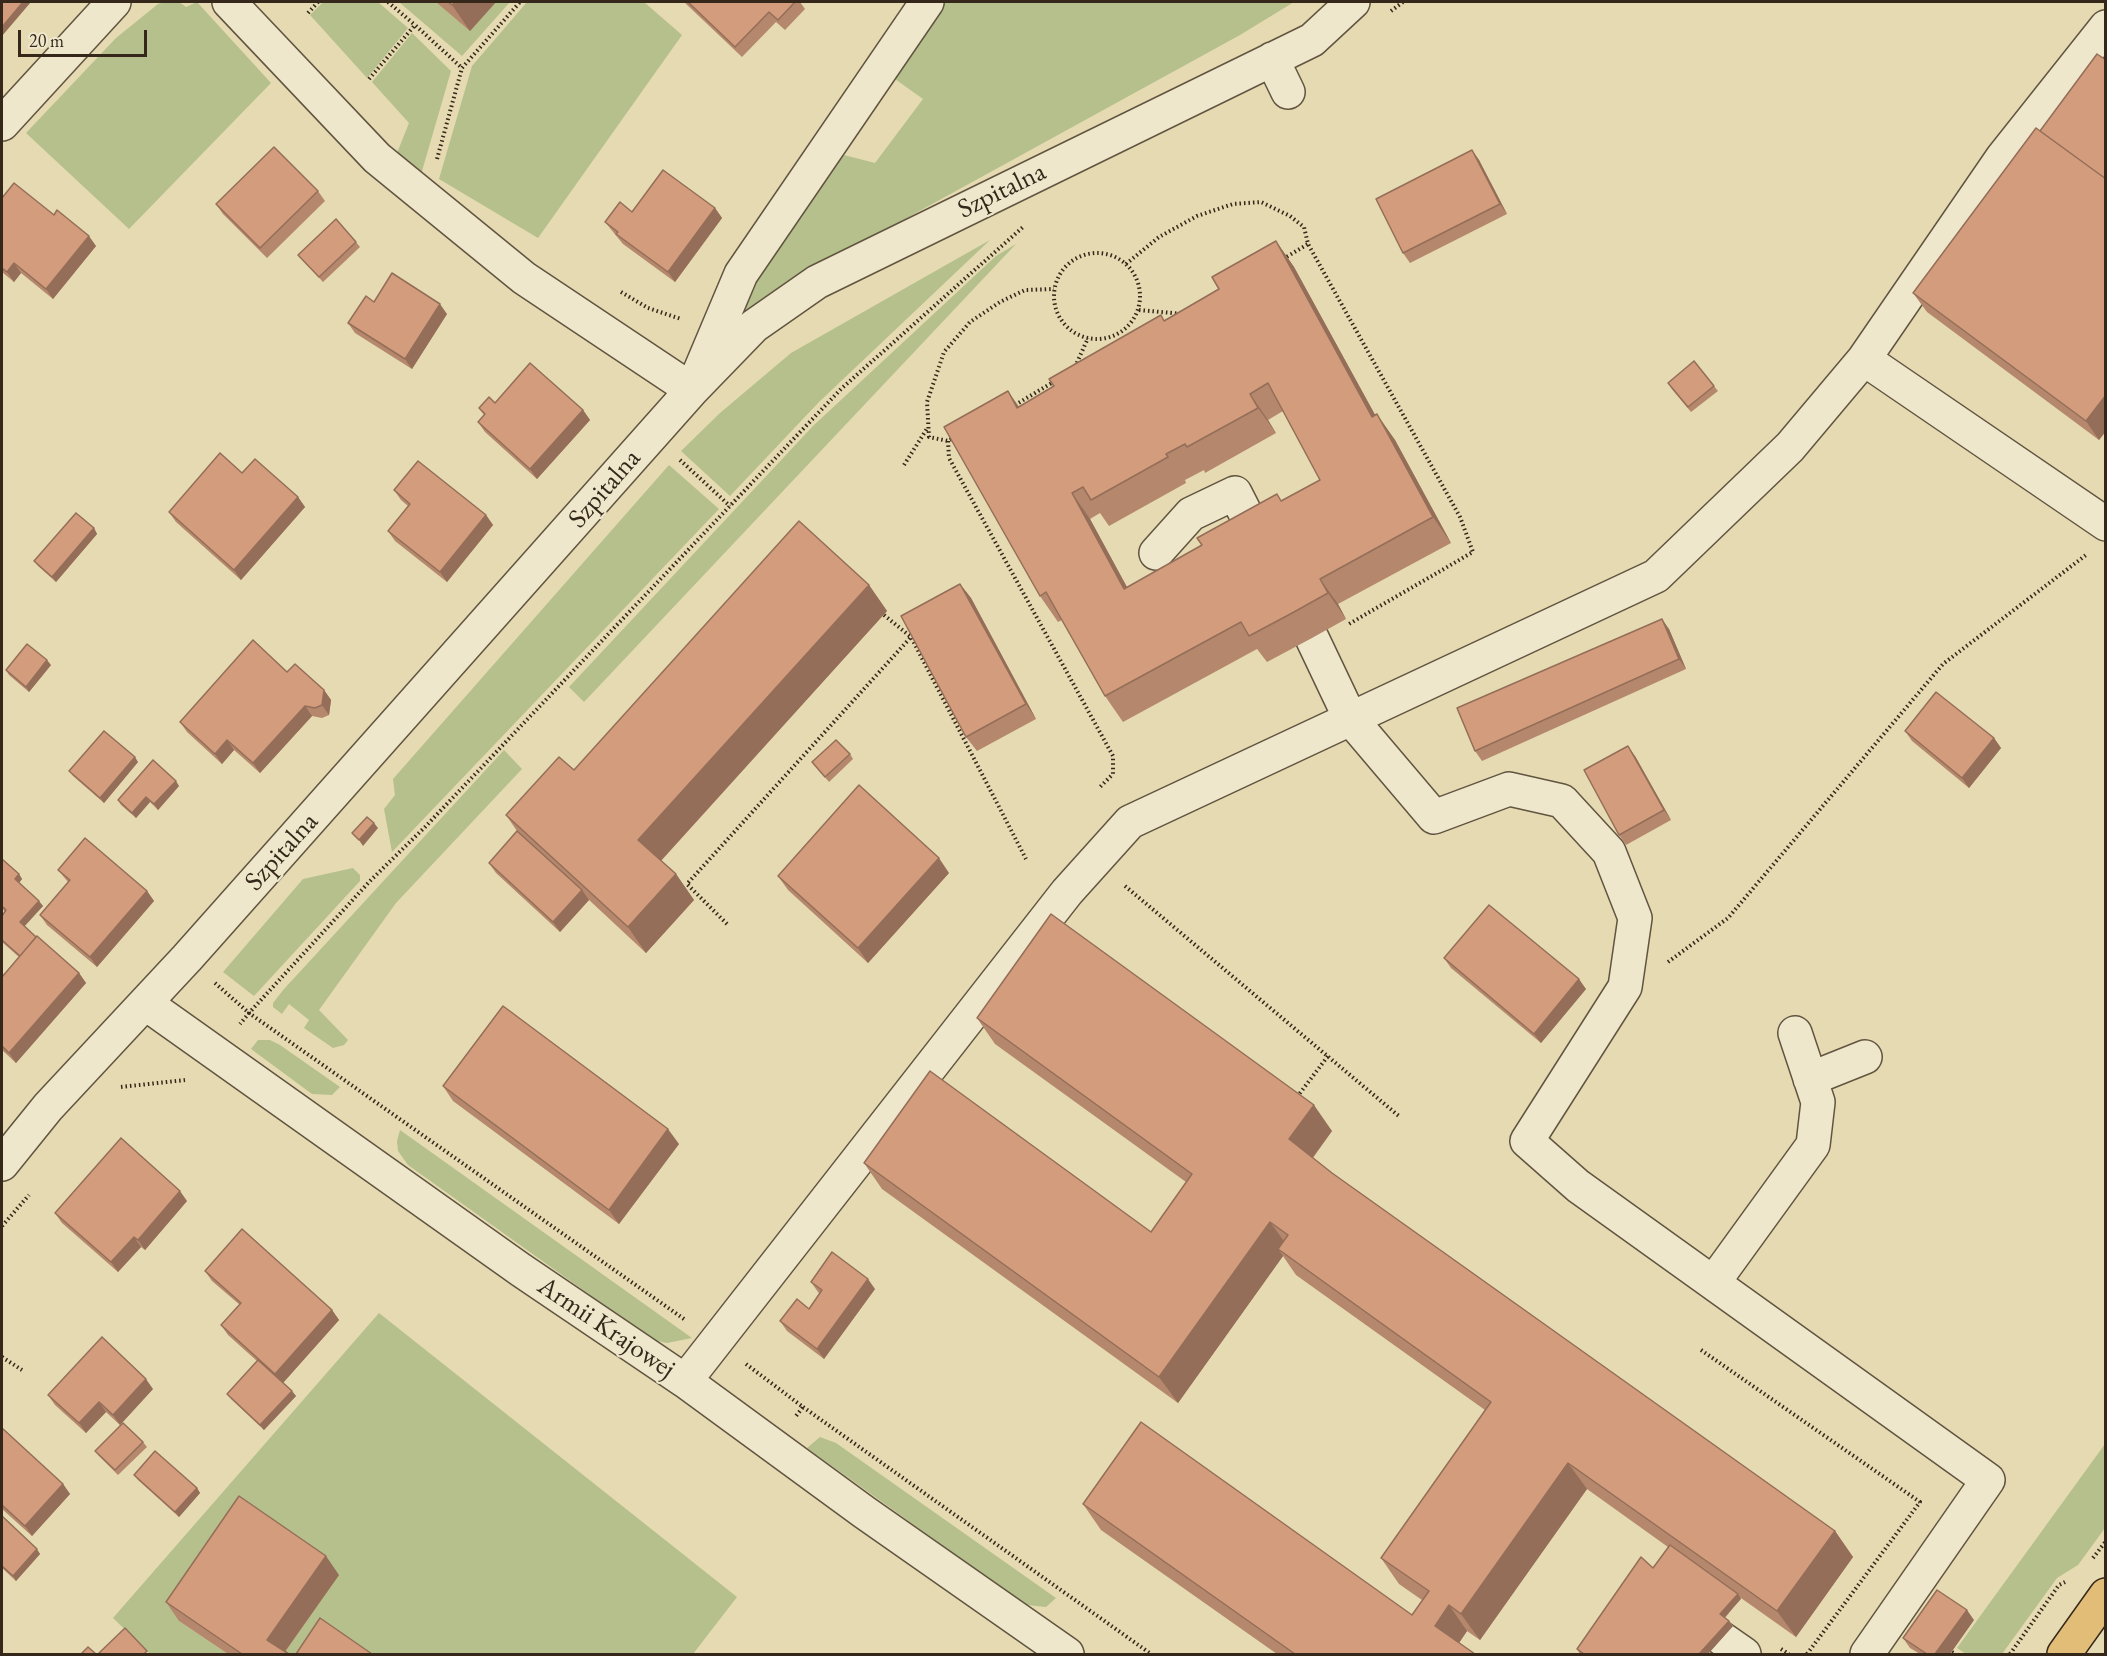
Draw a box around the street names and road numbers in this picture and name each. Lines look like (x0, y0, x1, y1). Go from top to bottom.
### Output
street label: Szpitalna (953, 156, 1051, 226)
street label: Szpitalna (562, 443, 648, 535)
street label: Szpitalna (238, 806, 326, 898)
street label: Armii Krajowej (531, 1270, 681, 1386)

